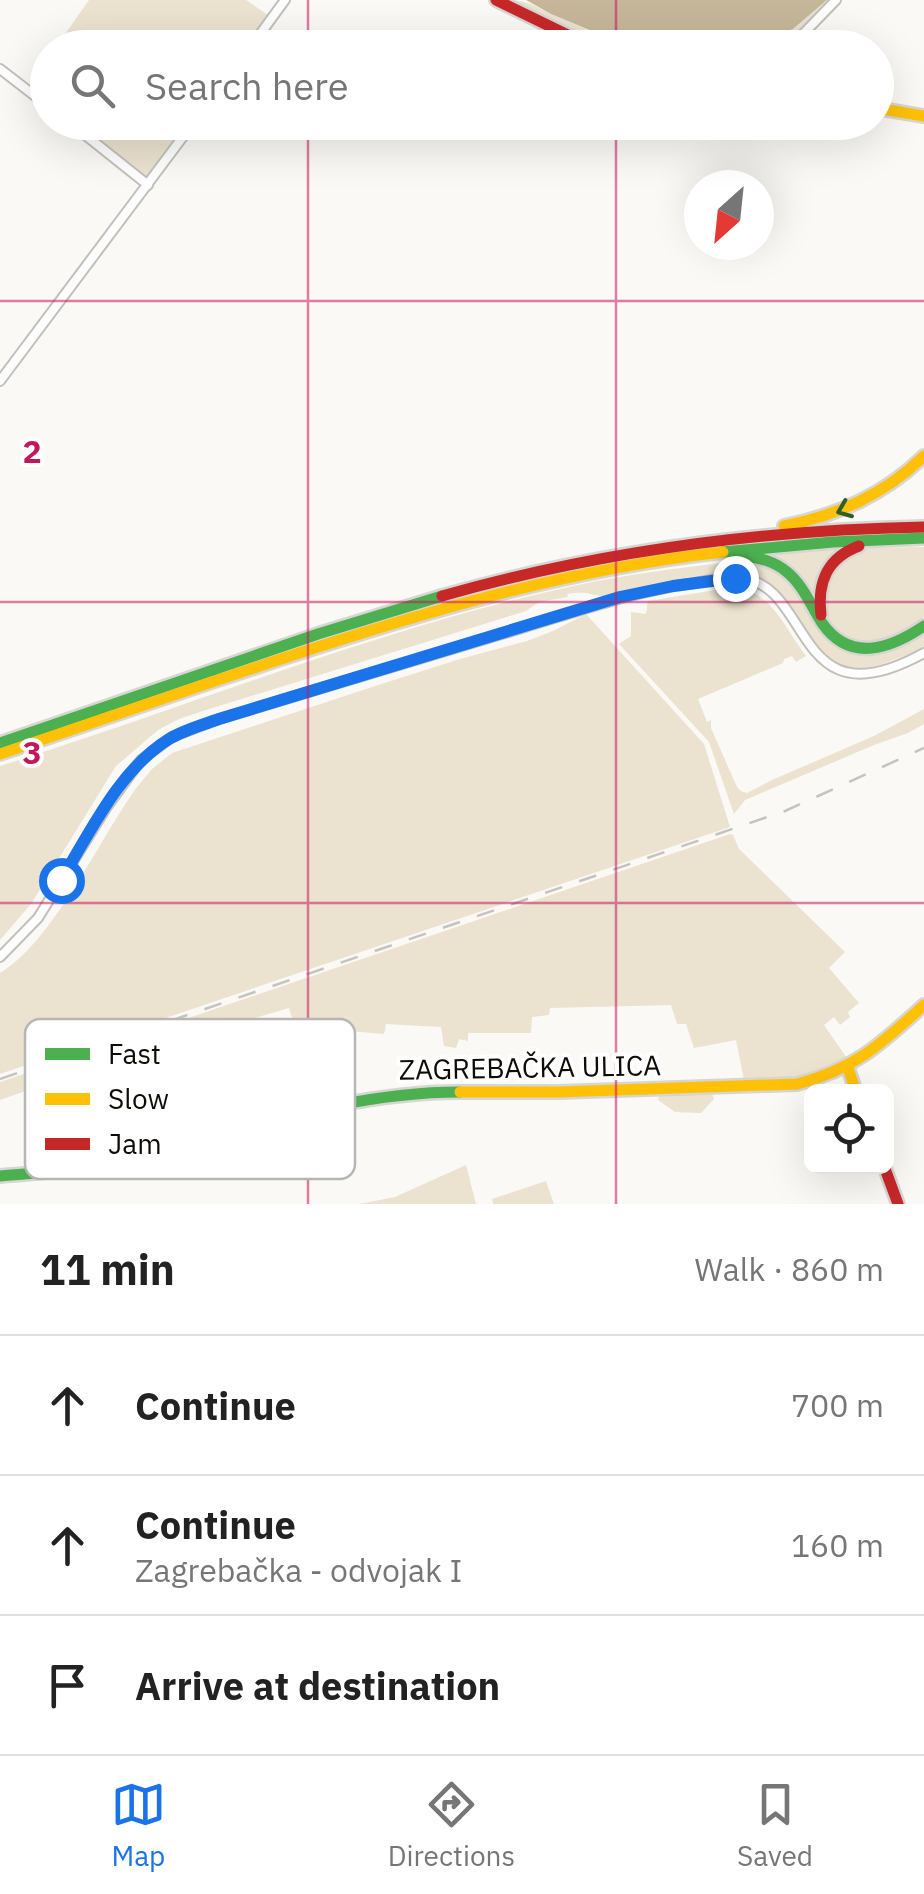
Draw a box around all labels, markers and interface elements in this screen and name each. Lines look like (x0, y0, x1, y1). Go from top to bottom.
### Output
search box (30, 30, 894, 140)
icon: search (65, 58, 120, 113)
text: Search here (145, 61, 349, 110)
north arrow (684, 170, 774, 260)
text: 2 (22, 430, 42, 472)
one-way arrow (836, 498, 853, 518)
route end (713, 556, 759, 602)
text: 3 (22, 731, 42, 773)
route start (39, 858, 85, 904)
legend (25, 1019, 355, 1179)
text: Fast (108, 1035, 161, 1072)
street label: ZAGREBAČKA ULICA (399, 1046, 661, 1088)
text: Slow (108, 1080, 169, 1117)
map controls (804, 1084, 894, 1174)
button: locate (804, 1084, 894, 1174)
text: Jam (108, 1125, 162, 1162)
text: 11 min (40, 1242, 175, 1297)
text: Walk · 860 m (695, 1248, 884, 1290)
icon: ahead (40, 1378, 95, 1433)
text: Continue (135, 1381, 296, 1430)
text: 700 m (791, 1384, 884, 1426)
text: Continue (135, 1500, 296, 1549)
icon: ahead (40, 1518, 95, 1573)
text: 160 m (791, 1524, 884, 1566)
text: Zagrebačka - odvojak I (135, 1549, 462, 1591)
icon: arrive (40, 1658, 95, 1713)
text: Arrive at destination (135, 1661, 500, 1710)
tab: Map (111, 1777, 166, 1874)
tab: Directions (388, 1777, 515, 1874)
tab: Saved (737, 1777, 813, 1874)

